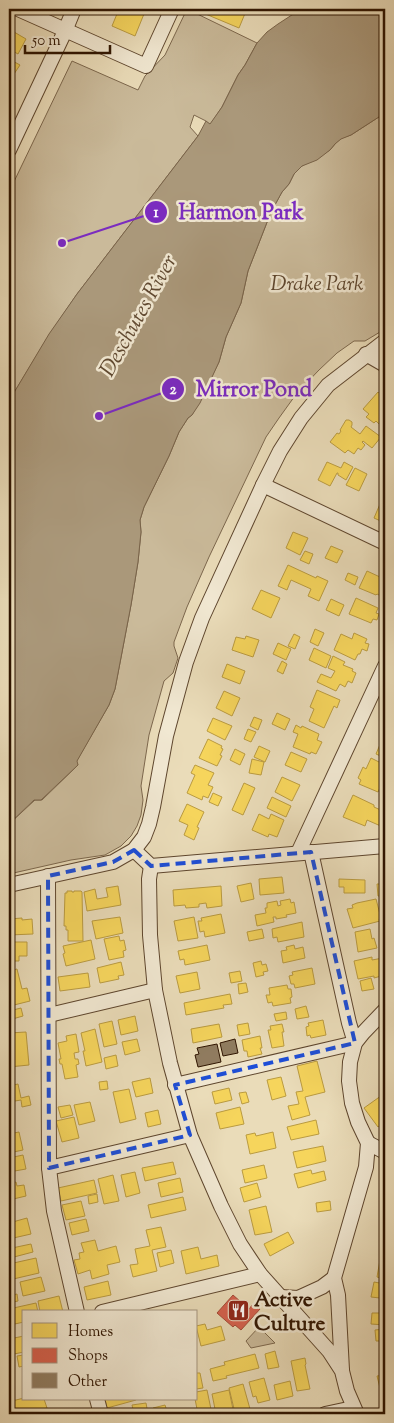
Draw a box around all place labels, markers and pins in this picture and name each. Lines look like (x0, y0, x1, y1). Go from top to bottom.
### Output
callout: Harmon Park (143, 193, 313, 230)
callout: Mirror Pond (160, 370, 322, 407)
place label: Active Culture (254, 1286, 326, 1340)
restaurant icon: Active Culture (226, 1299, 250, 1323)

